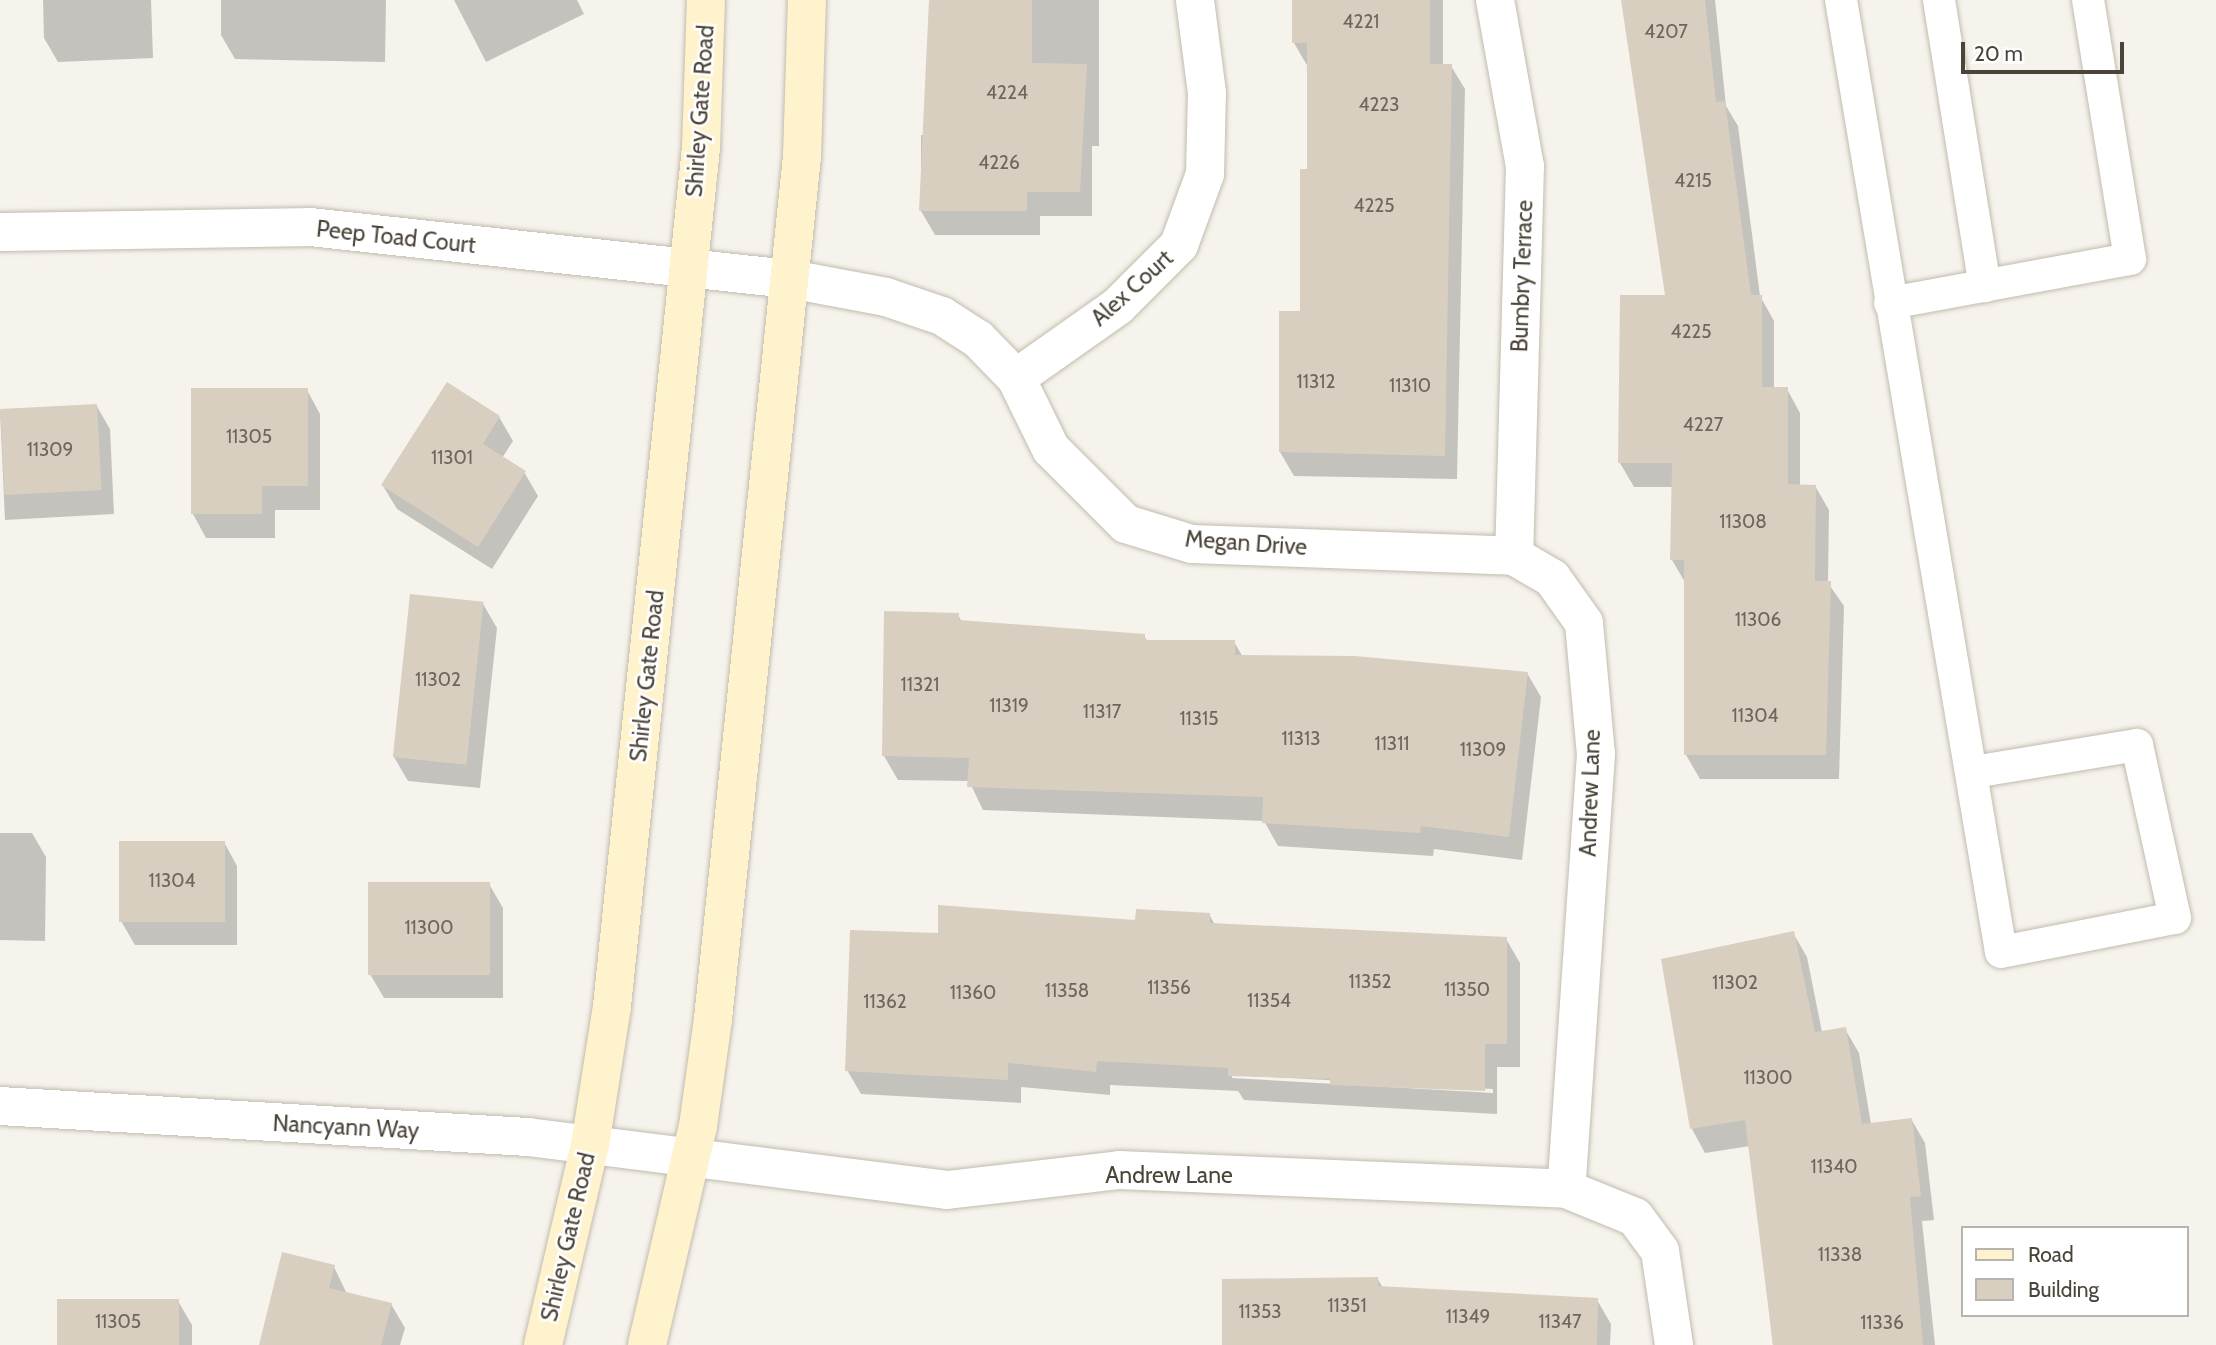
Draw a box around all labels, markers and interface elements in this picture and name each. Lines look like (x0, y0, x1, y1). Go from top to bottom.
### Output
house number: 4221 (1342, 11, 1380, 33)
house number: 4207 (1644, 21, 1688, 43)
street label: Shirley Gate Road (680, 24, 720, 198)
scale bar (1964, 28, 2127, 72)
text: 20 m (1974, 41, 2023, 66)
house number: 4224 (986, 82, 1028, 104)
house number: 4223 (1358, 94, 1400, 116)
house number: 4226 (978, 152, 1020, 174)
house number: 4215 (1674, 170, 1712, 192)
house number: 4225 (1353, 195, 1395, 217)
street label: Bumbry Terrace (1506, 199, 1538, 353)
street label: Peep Toad Court (315, 215, 477, 259)
street label: Alex Court (1085, 244, 1179, 332)
house number: 4225 (1670, 321, 1712, 343)
house number: 11312 (1297, 371, 1335, 393)
house number: 11310 (1389, 375, 1431, 397)
house number: 4227 (1683, 414, 1723, 436)
house number: 11305 (226, 426, 272, 448)
house number: 11309 (27, 439, 73, 461)
house number: 11301 (431, 447, 473, 469)
house number: 11308 (1719, 511, 1767, 533)
street label: Megan Drive (1184, 525, 1308, 561)
street label: Shirley Gate Road (624, 589, 670, 763)
house number: 11306 (1735, 609, 1781, 631)
house number: 11302 (415, 669, 461, 691)
house number: 11321 (901, 674, 939, 696)
house number: 11319 (989, 695, 1029, 717)
house number: 11317 (1083, 701, 1121, 723)
house number: 11304 (1732, 705, 1778, 727)
house number: 11315 (1179, 708, 1219, 730)
house number: 11313 (1281, 728, 1321, 750)
street label: Andrew Lane (1574, 729, 1606, 857)
house number: 11311 (1374, 733, 1410, 755)
house number: 11309 (1460, 739, 1506, 761)
house number: 11304 (149, 870, 195, 892)
house number: 11300 (404, 917, 454, 939)
house number: 11352 (1349, 971, 1391, 993)
house number: 11302 (1712, 972, 1758, 994)
house number: 11356 (1147, 977, 1191, 999)
house number: 11350 (1444, 979, 1490, 1001)
house number: 11358 (1045, 980, 1089, 1002)
house number: 11360 (950, 982, 996, 1004)
house number: 11354 (1247, 990, 1291, 1012)
house number: 11362 (863, 991, 907, 1013)
house number: 11300 (1743, 1067, 1793, 1089)
street label: Nancyann Way (272, 1109, 420, 1145)
street label: Shirley Gate Road (535, 1150, 601, 1324)
house number: 11340 (1811, 1156, 1857, 1178)
street label: Andrew Lane (1105, 1161, 1233, 1189)
legend (1960, 1226, 2188, 1317)
text: Road (2028, 1242, 2074, 1267)
house number: 11338 (1818, 1244, 1862, 1266)
text: Building (2028, 1277, 2099, 1302)
house number: 11351 (1327, 1295, 1367, 1317)
house number: 11353 (1238, 1301, 1282, 1323)
house number: 11349 (1446, 1306, 1490, 1328)
house number: 11305 (95, 1311, 141, 1333)
house number: 11347 (1538, 1311, 1582, 1333)
house number: 11336 (1860, 1312, 1904, 1334)

